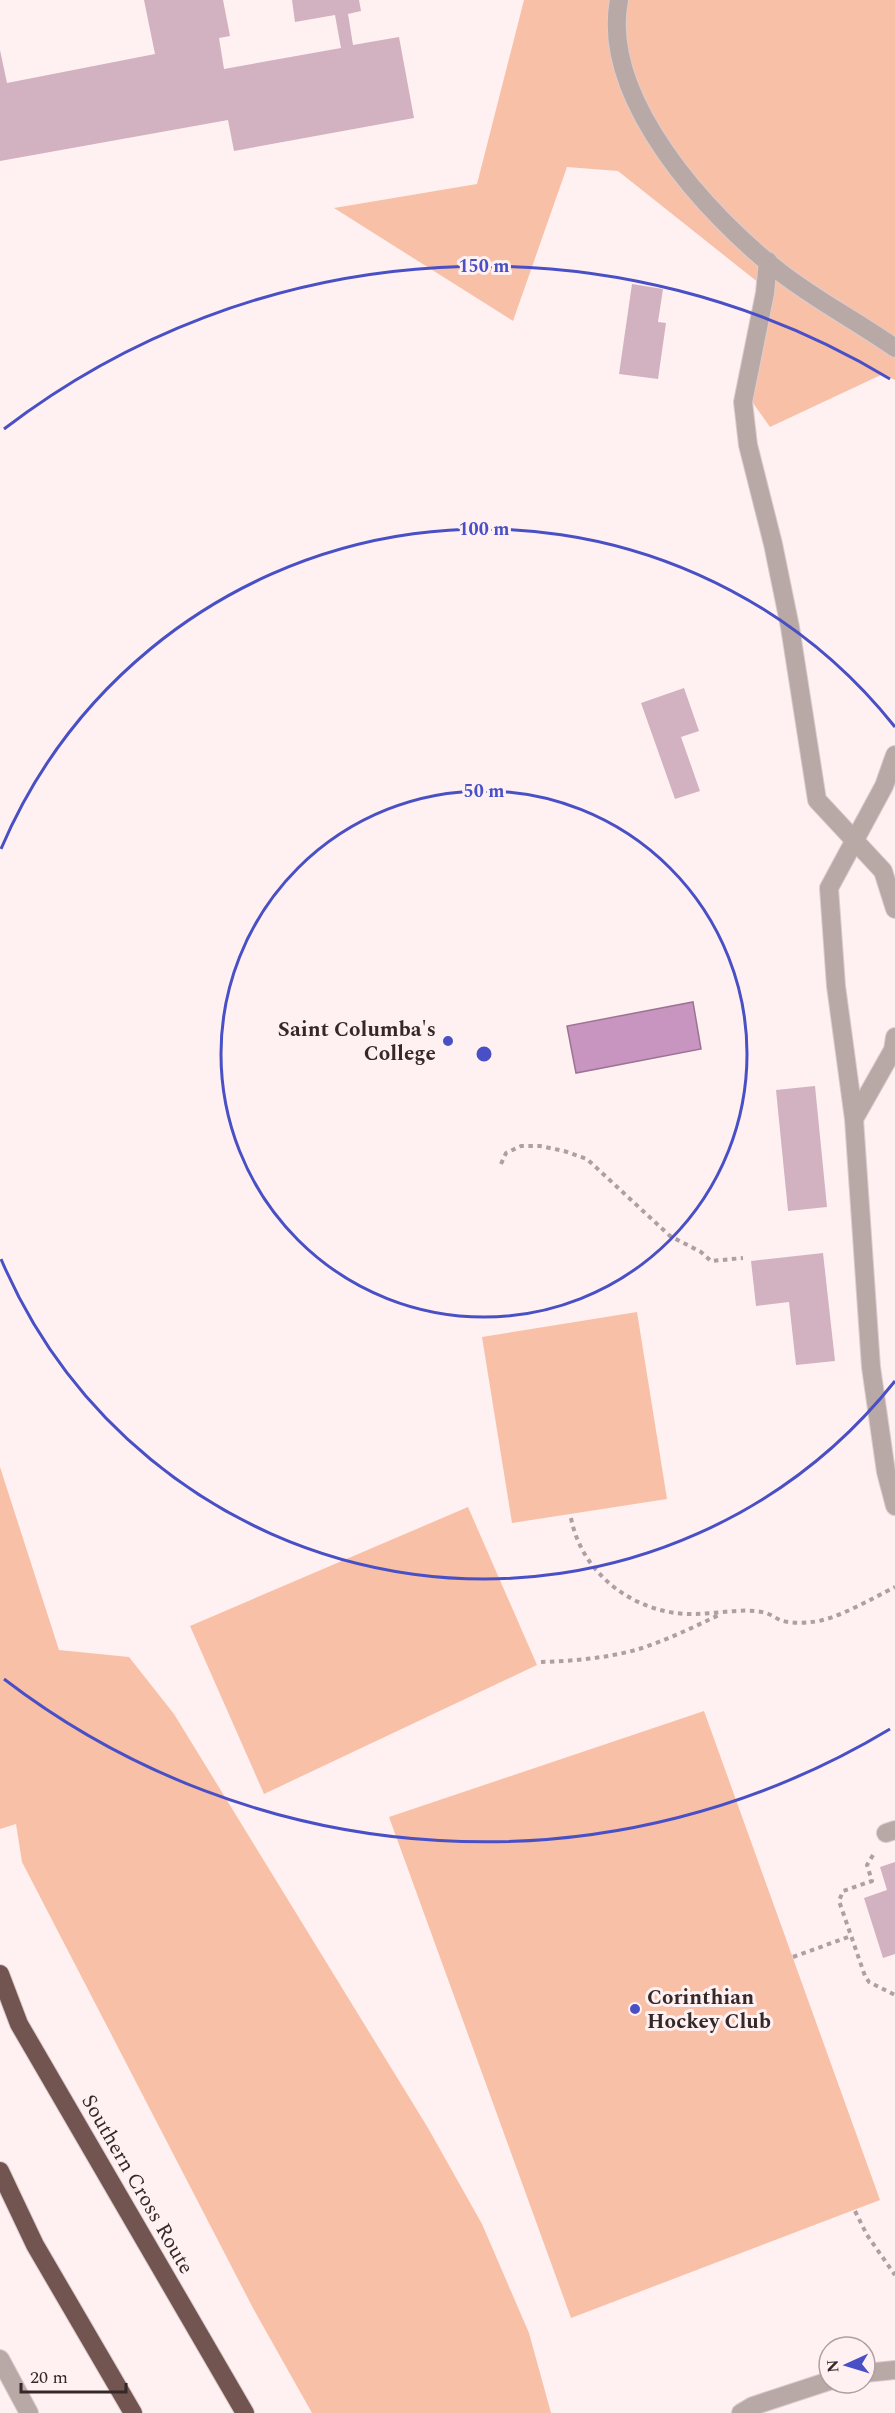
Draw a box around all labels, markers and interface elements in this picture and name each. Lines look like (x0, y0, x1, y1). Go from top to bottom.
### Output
text: 150 m (458, 253, 510, 280)
text: 100 m (458, 516, 510, 543)
text: 50 m (464, 778, 504, 805)
place label: Saint Columba's College (278, 1014, 436, 1070)
marker: Saint Columba's College (441, 1034, 455, 1048)
centre of rings (474, 1044, 494, 1064)
place label: Corinthian Hockey Club (647, 1982, 771, 2038)
marker: Corinthian Hockey Club (628, 2002, 642, 2016)
street label: Southern Cross Route (73, 2089, 202, 2280)
north arrow (817, 2335, 877, 2395)
scale bar (21, 2356, 126, 2394)
text: N (821, 2359, 845, 2373)
text: 20 m (30, 2364, 68, 2391)

